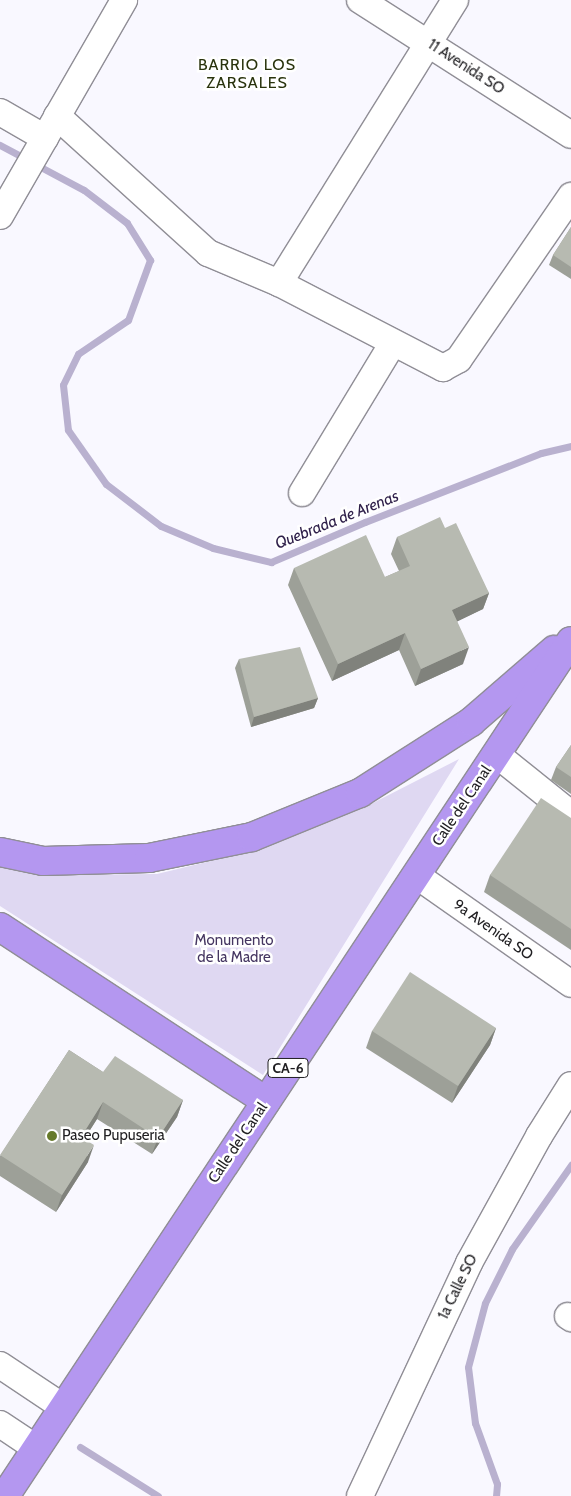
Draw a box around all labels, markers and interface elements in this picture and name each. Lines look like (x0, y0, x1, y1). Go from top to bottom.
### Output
street label: 11 Avenida SO (424, 36, 508, 98)
district label: BARRIO LOS ZARSALES (197, 55, 297, 93)
water label: Quebrada de Arenas (272, 486, 402, 554)
street label: Calle del Canal (429, 762, 495, 850)
street label: 9a Avenida SO (450, 896, 536, 964)
park label: Monumento de la Madre (195, 931, 273, 966)
road number: CA-6 (267, 1056, 309, 1080)
street label: Calle del Canal (205, 1099, 271, 1187)
place label: Paseo Pupuseria (62, 1127, 165, 1145)
marker: Paseo Pupuseria (46, 1130, 58, 1142)
street label: 1a Calle SO (435, 1251, 481, 1323)

